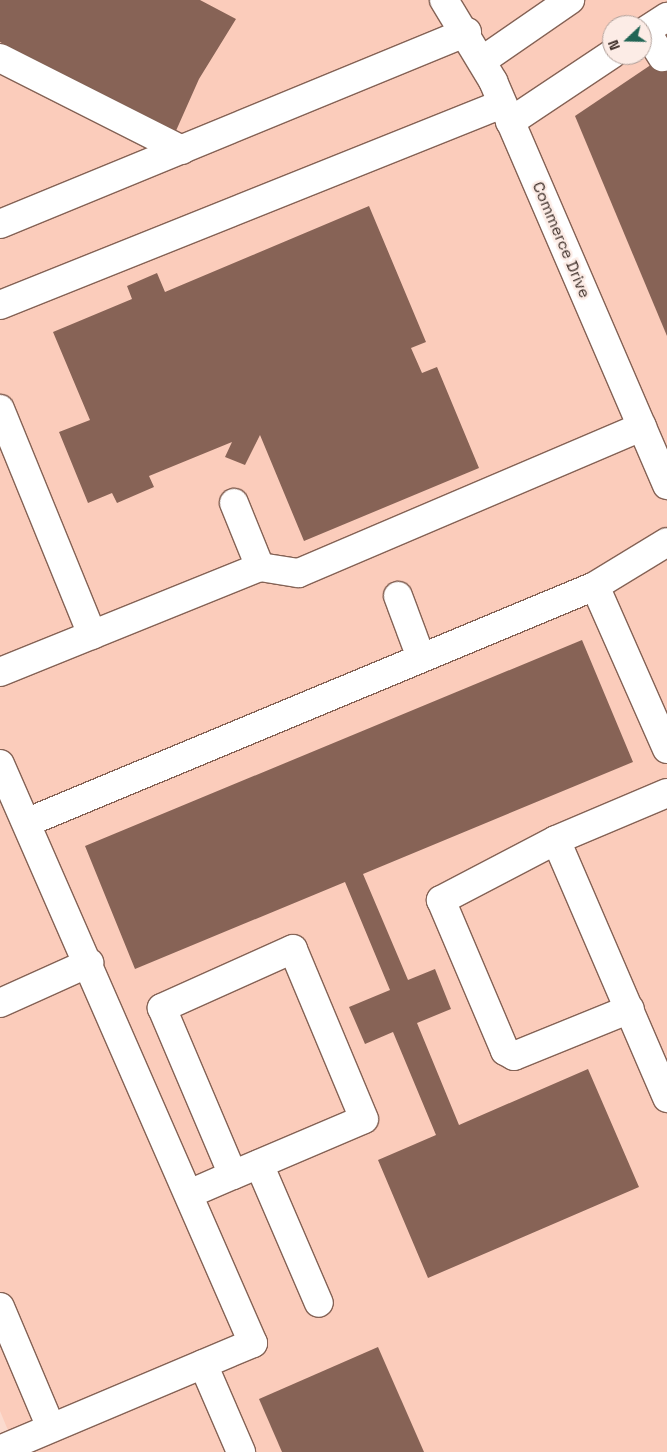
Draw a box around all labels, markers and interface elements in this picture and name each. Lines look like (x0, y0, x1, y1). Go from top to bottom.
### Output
north arrow (602, 15, 652, 65)
text: N (604, 37, 624, 53)
street label: Commerce Drive (528, 179, 594, 301)

